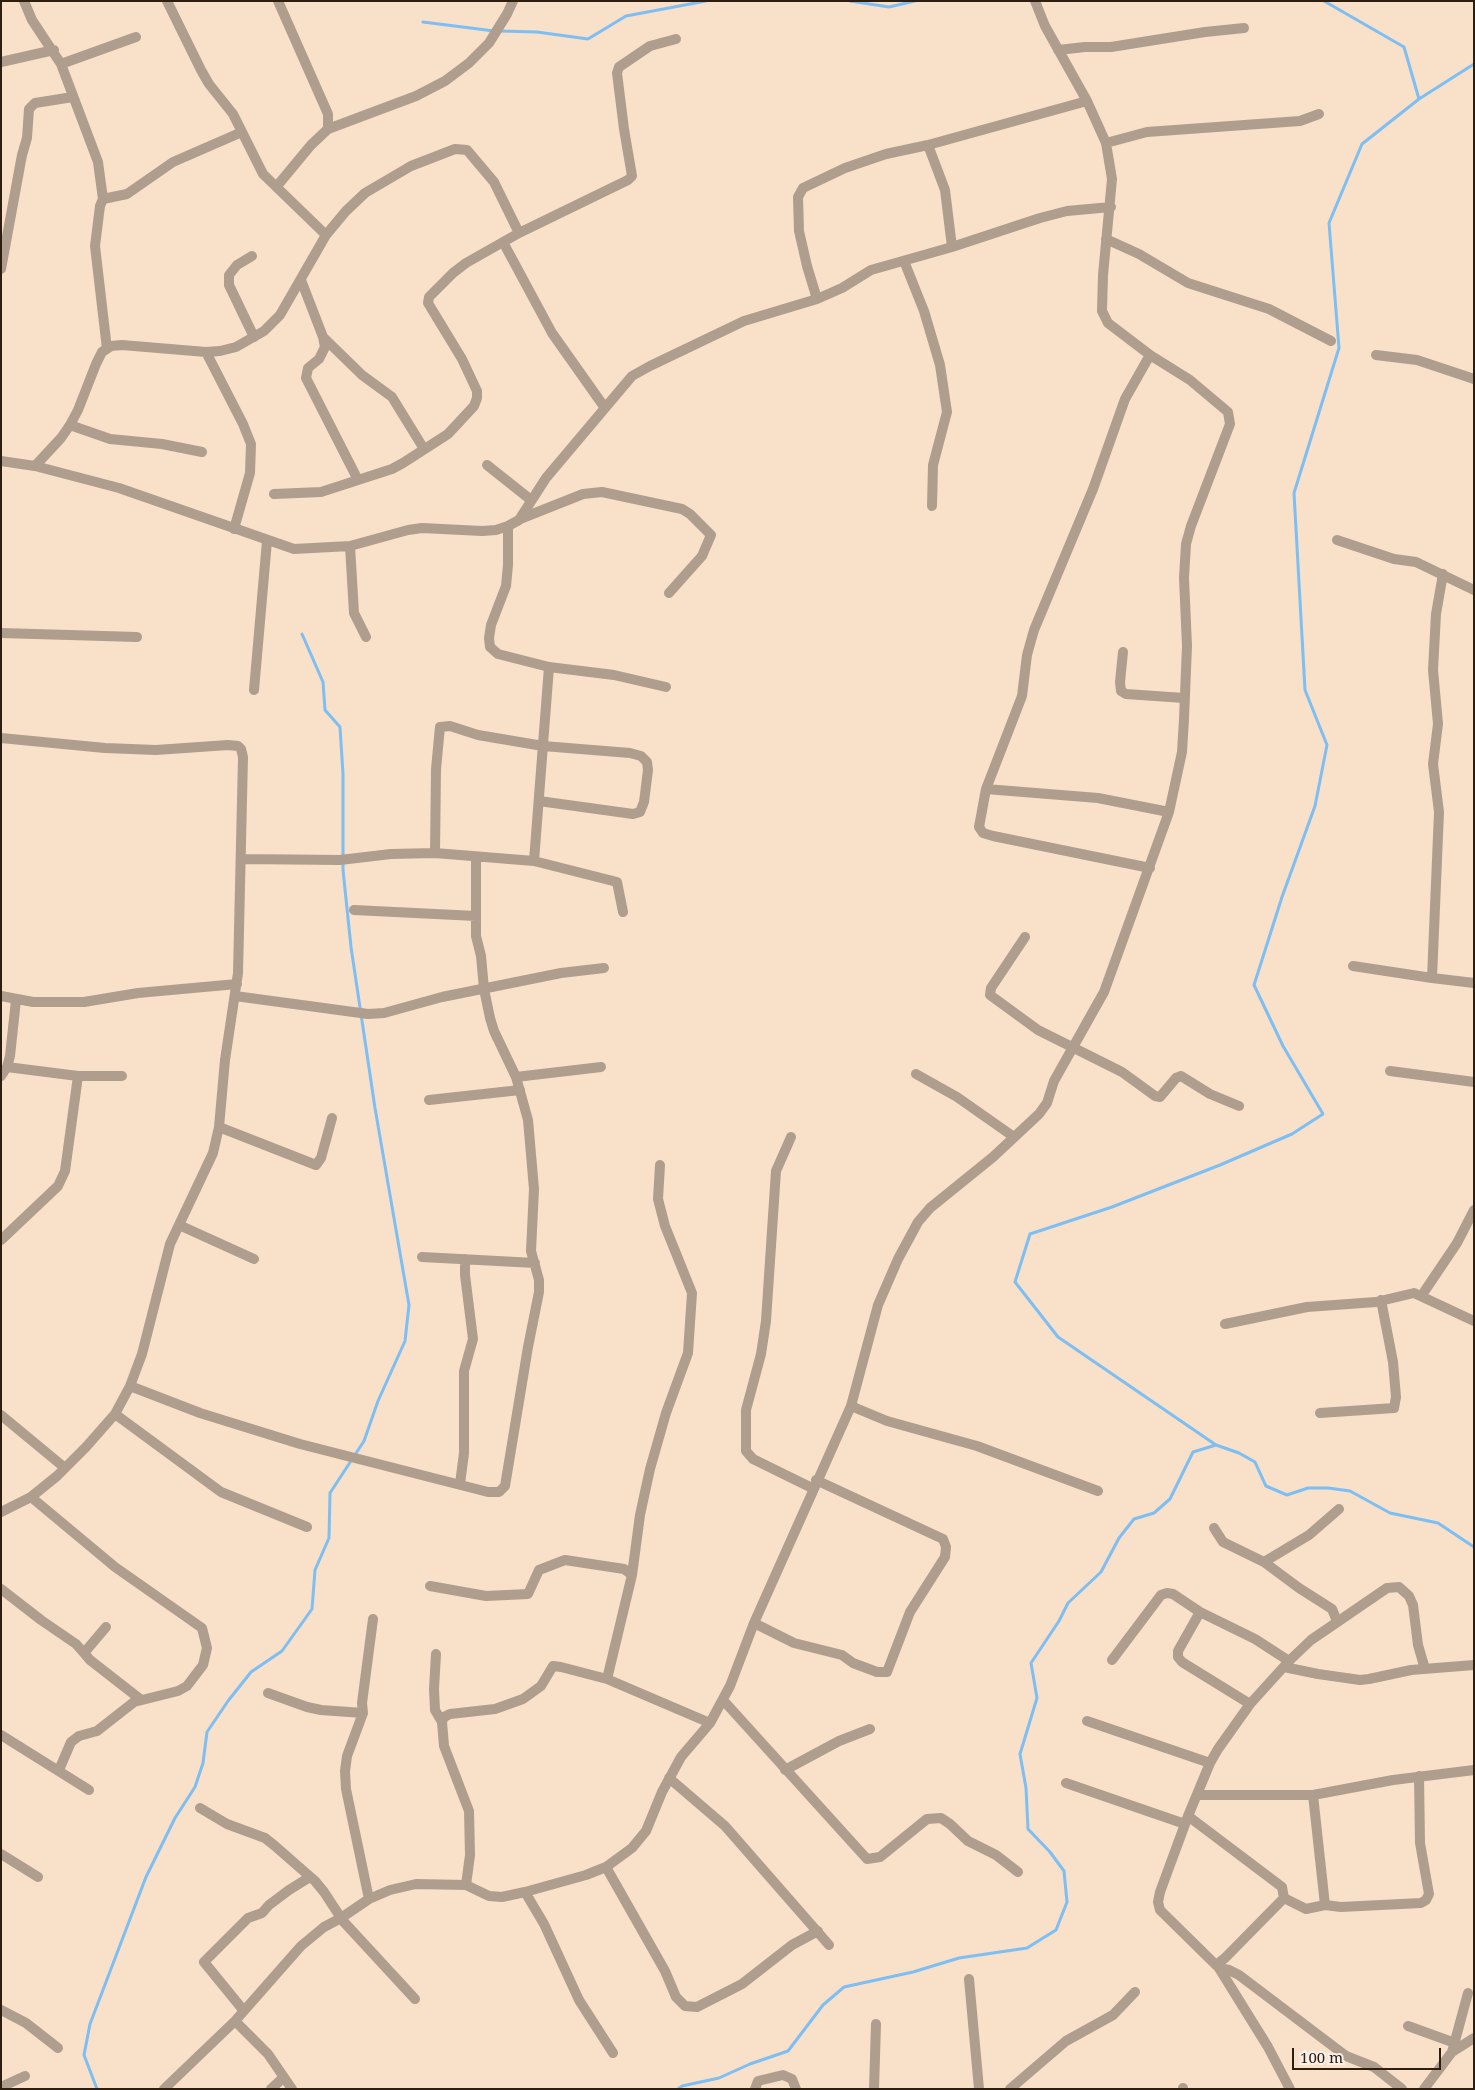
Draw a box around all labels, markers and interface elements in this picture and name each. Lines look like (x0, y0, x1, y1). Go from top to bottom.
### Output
scale bar (1295, 2038, 1444, 2070)
text: 100 m (1300, 2047, 1343, 2067)

